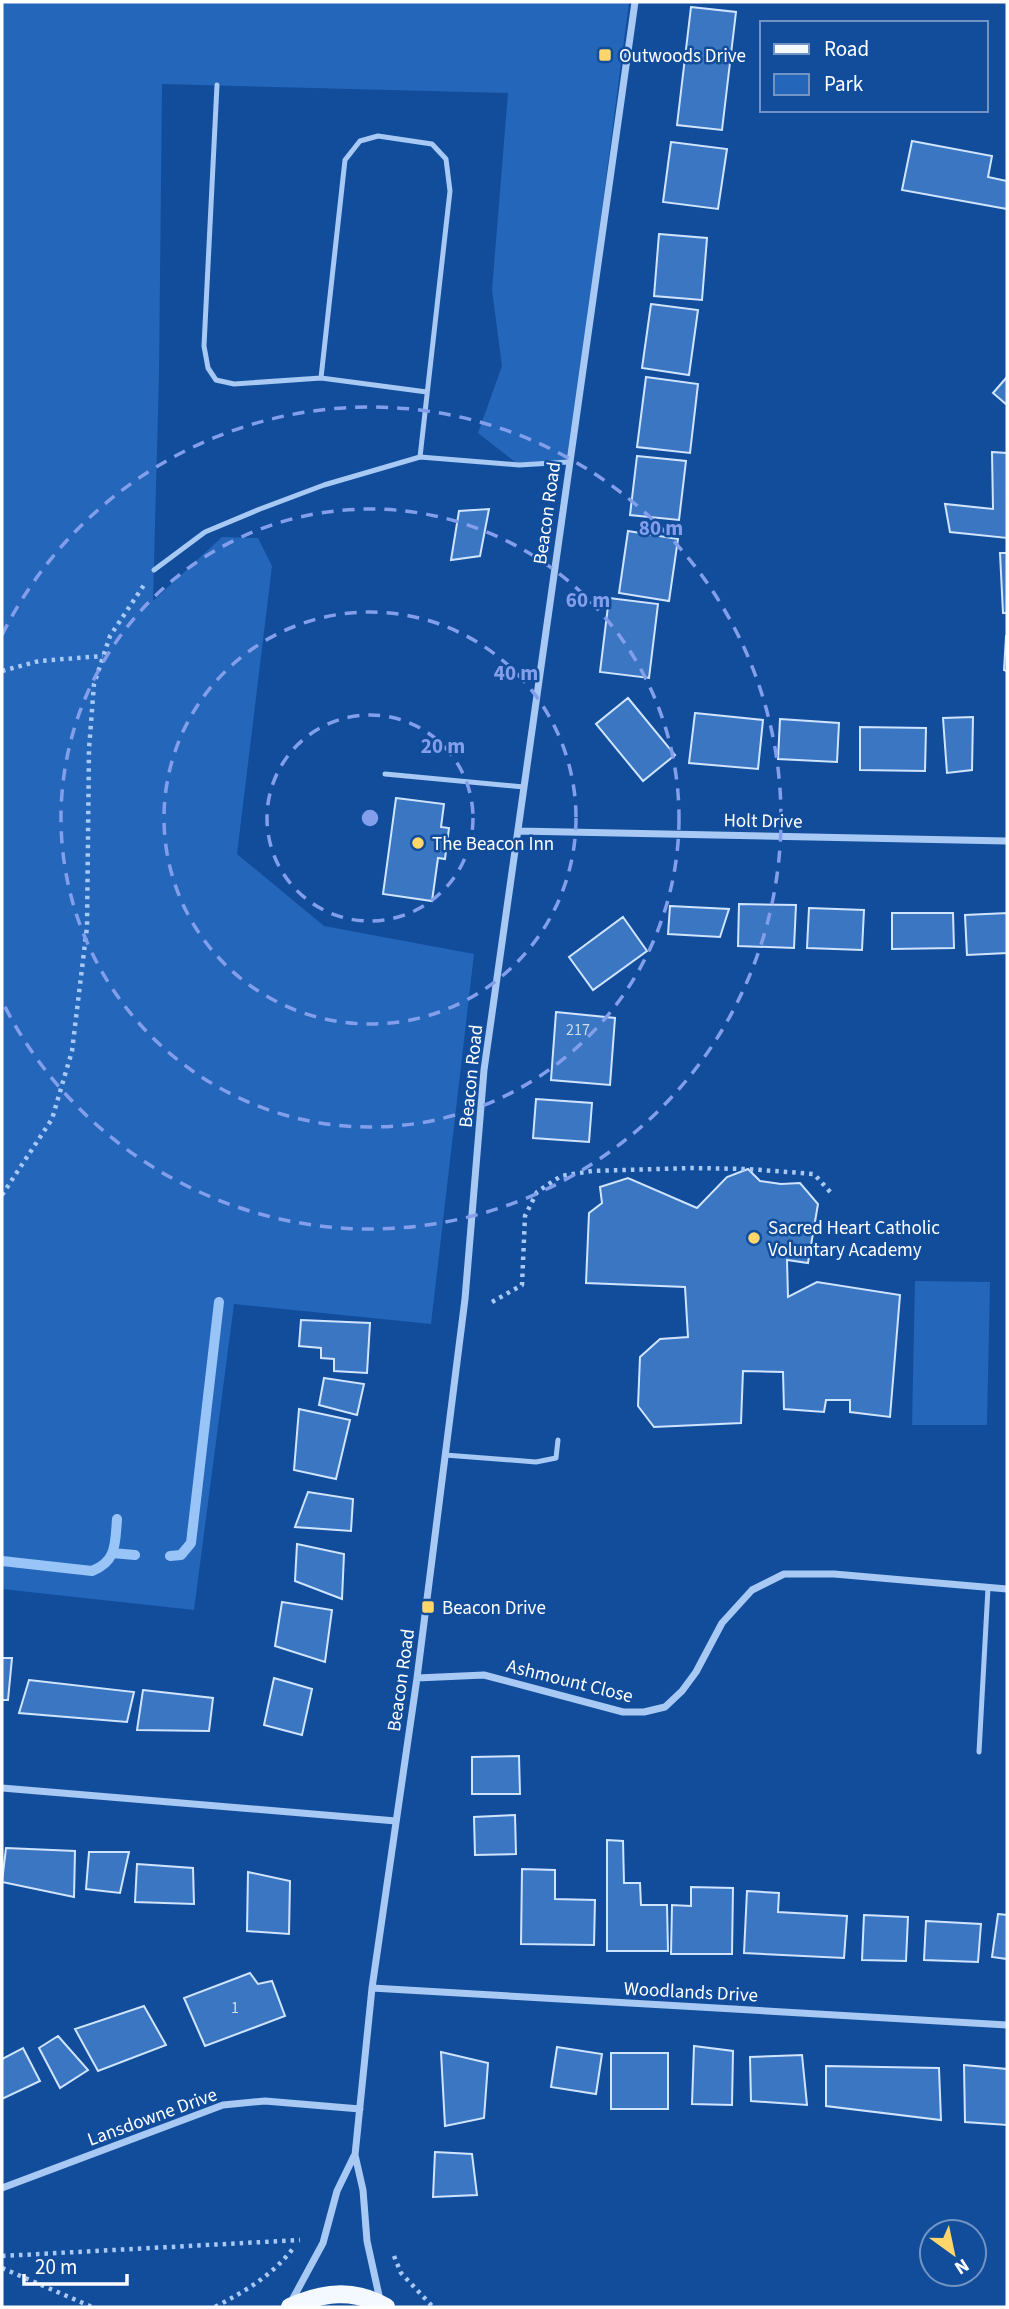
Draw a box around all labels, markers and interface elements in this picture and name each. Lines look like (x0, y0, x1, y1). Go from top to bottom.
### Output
legend (760, 21, 988, 112)
text: Road (824, 34, 869, 64)
place label: Outwoods Drive (619, 43, 746, 70)
marker: Outwoods Drive (597, 47, 613, 63)
text: Park (824, 69, 864, 99)
street label: Beacon Road (527, 460, 568, 566)
text: 80 m (639, 513, 683, 543)
text: 60 m (566, 585, 610, 615)
text: 40 m (494, 658, 538, 688)
text: 20 m (421, 731, 465, 761)
centre of rings (358, 806, 382, 830)
street label: Holt Drive (723, 807, 803, 836)
place label: The Beacon Inn (432, 831, 554, 858)
marker: The Beacon Inn (410, 835, 426, 851)
house number: 217 (566, 1019, 590, 1041)
street label: Beacon Road (453, 1023, 490, 1129)
place label: Sacred Heart Catholic Voluntary Academy (768, 1215, 940, 1264)
marker: Sacred Heart Catholic Voluntary Academy (746, 1230, 762, 1246)
place label: Beacon Drive (442, 1595, 546, 1622)
marker: Beacon Drive (420, 1599, 436, 1615)
street label: Beacon Road (381, 1627, 422, 1733)
street label: Ashmount Close (504, 1653, 636, 1710)
street label: Woodlands Drive (623, 1976, 759, 2009)
house number: 1 (231, 1997, 239, 2019)
street label: Lansdowne Drive (84, 2081, 221, 2153)
north arrow (918, 2218, 988, 2288)
scale bar (24, 2242, 128, 2286)
text: N (949, 2251, 974, 2281)
text: 20 m (35, 2252, 77, 2282)

